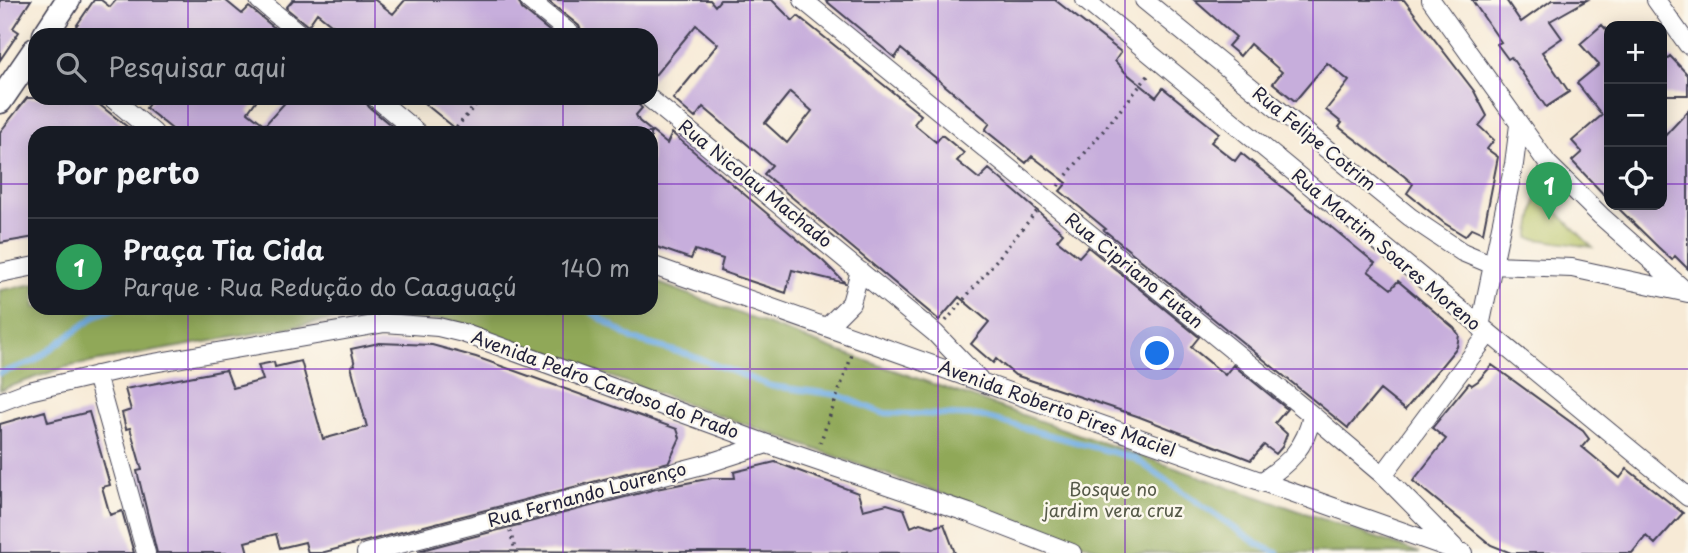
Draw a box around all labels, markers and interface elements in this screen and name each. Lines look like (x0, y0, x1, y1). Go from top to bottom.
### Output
map controls (1604, 21, 1667, 210)
button: + (1604, 21, 1667, 84)
search box (28, 28, 658, 105)
text: Pesquisar aqui (108, 47, 286, 86)
icon: search (52, 48, 90, 86)
street label: Rua Felipe Cotrim (1247, 79, 1383, 196)
button: − (1604, 84, 1667, 147)
street label: Rua Nicolau Machado (673, 112, 839, 253)
button: locate (1604, 147, 1667, 210)
text: Por perto (56, 149, 199, 194)
street label: Rua Martim Soares Moreno (1286, 161, 1488, 336)
pin: 1 (1526, 162, 1572, 220)
street label: Rua Cipriano Futan (1060, 205, 1210, 334)
text: Praça Tia Cida (123, 230, 324, 269)
text: 1 (74, 250, 85, 285)
text: 140 m (561, 250, 630, 285)
text: Parque · Rua Redução do Caaguaçú (123, 269, 517, 304)
street label: Avenida Pedro Cardoso do Prado (468, 323, 743, 445)
your location (1140, 336, 1174, 370)
street label: Avenida Roberto Pires Maciel (935, 352, 1180, 463)
street label: Rua Fernando Lourenço (484, 454, 689, 533)
park label: Bosque no jardim vera cruz (1041, 475, 1183, 523)

